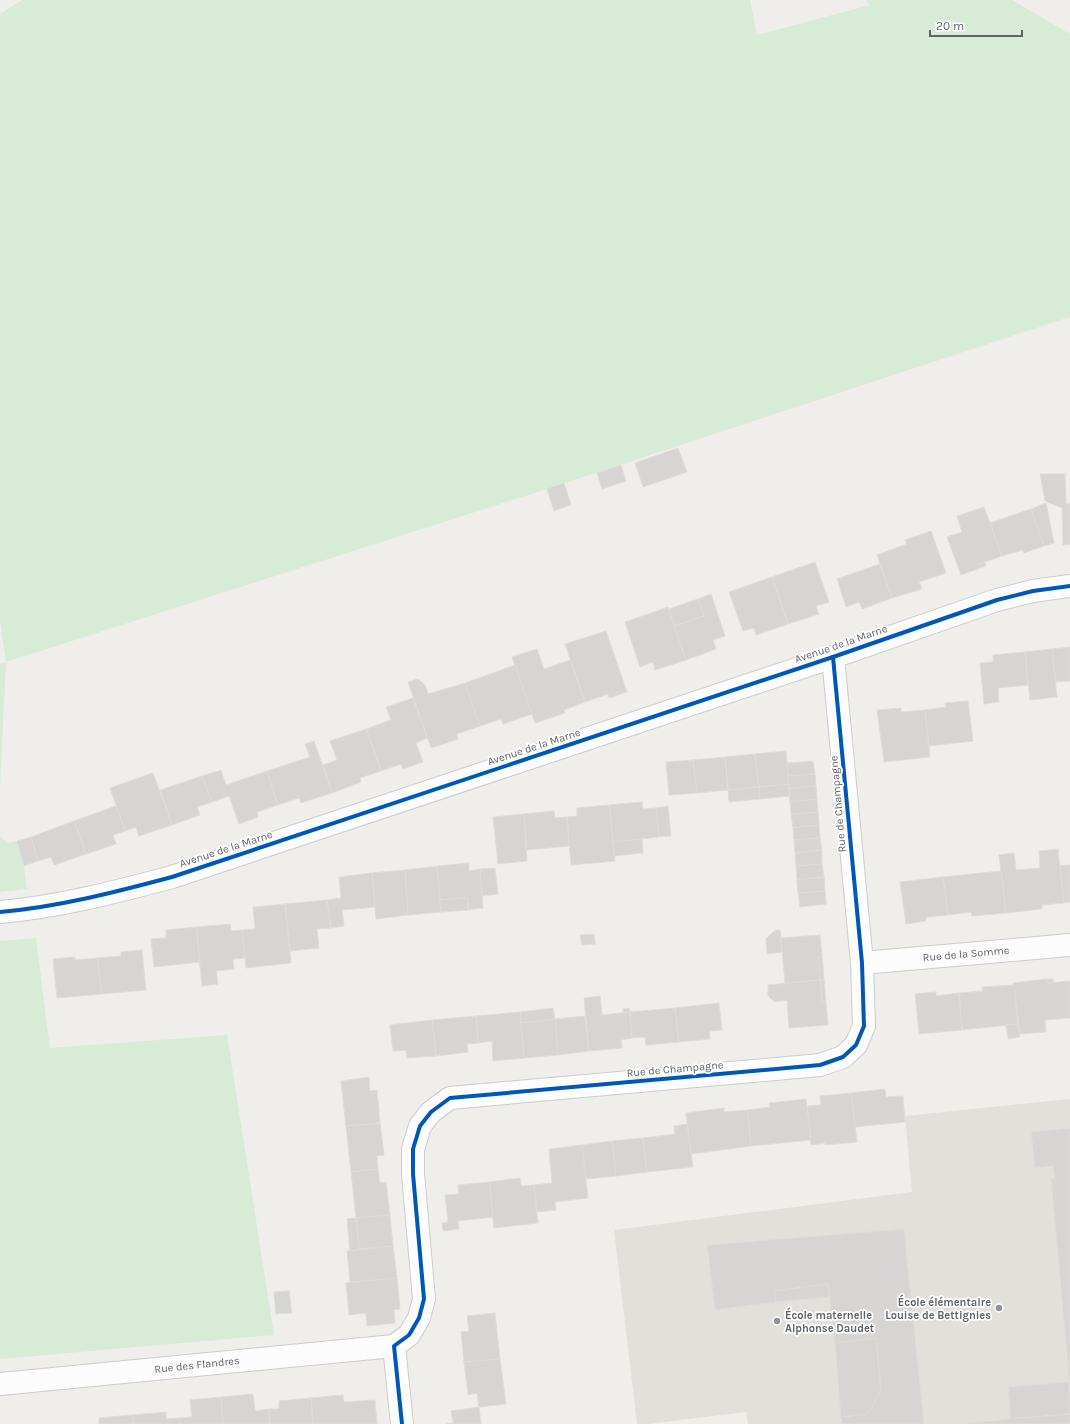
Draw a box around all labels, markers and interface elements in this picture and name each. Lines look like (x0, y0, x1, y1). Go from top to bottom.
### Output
scale bar (930, 12, 1022, 38)
text: 20 m (936, 19, 964, 33)
street label: Avenue de la Marne (793, 622, 889, 666)
street label: Avenue de la Marne (486, 726, 582, 768)
street label: Rue de Champagne (827, 755, 849, 853)
street label: Avenue de la Marne (178, 828, 274, 870)
street label: Rue de la Somme (922, 944, 1010, 964)
street label: Rue de Champagne (626, 1058, 724, 1080)
place label: École élémentaire Louise de Bettignies (885, 1294, 991, 1322)
marker: École élémentaire Louise de Bettignies (994, 1303, 1004, 1313)
place label: École maternelle Alphonse Daudet (785, 1307, 875, 1335)
marker: École maternelle Alphonse Daudet (772, 1316, 782, 1326)
street label: Rue des Flandres (154, 1354, 240, 1376)

